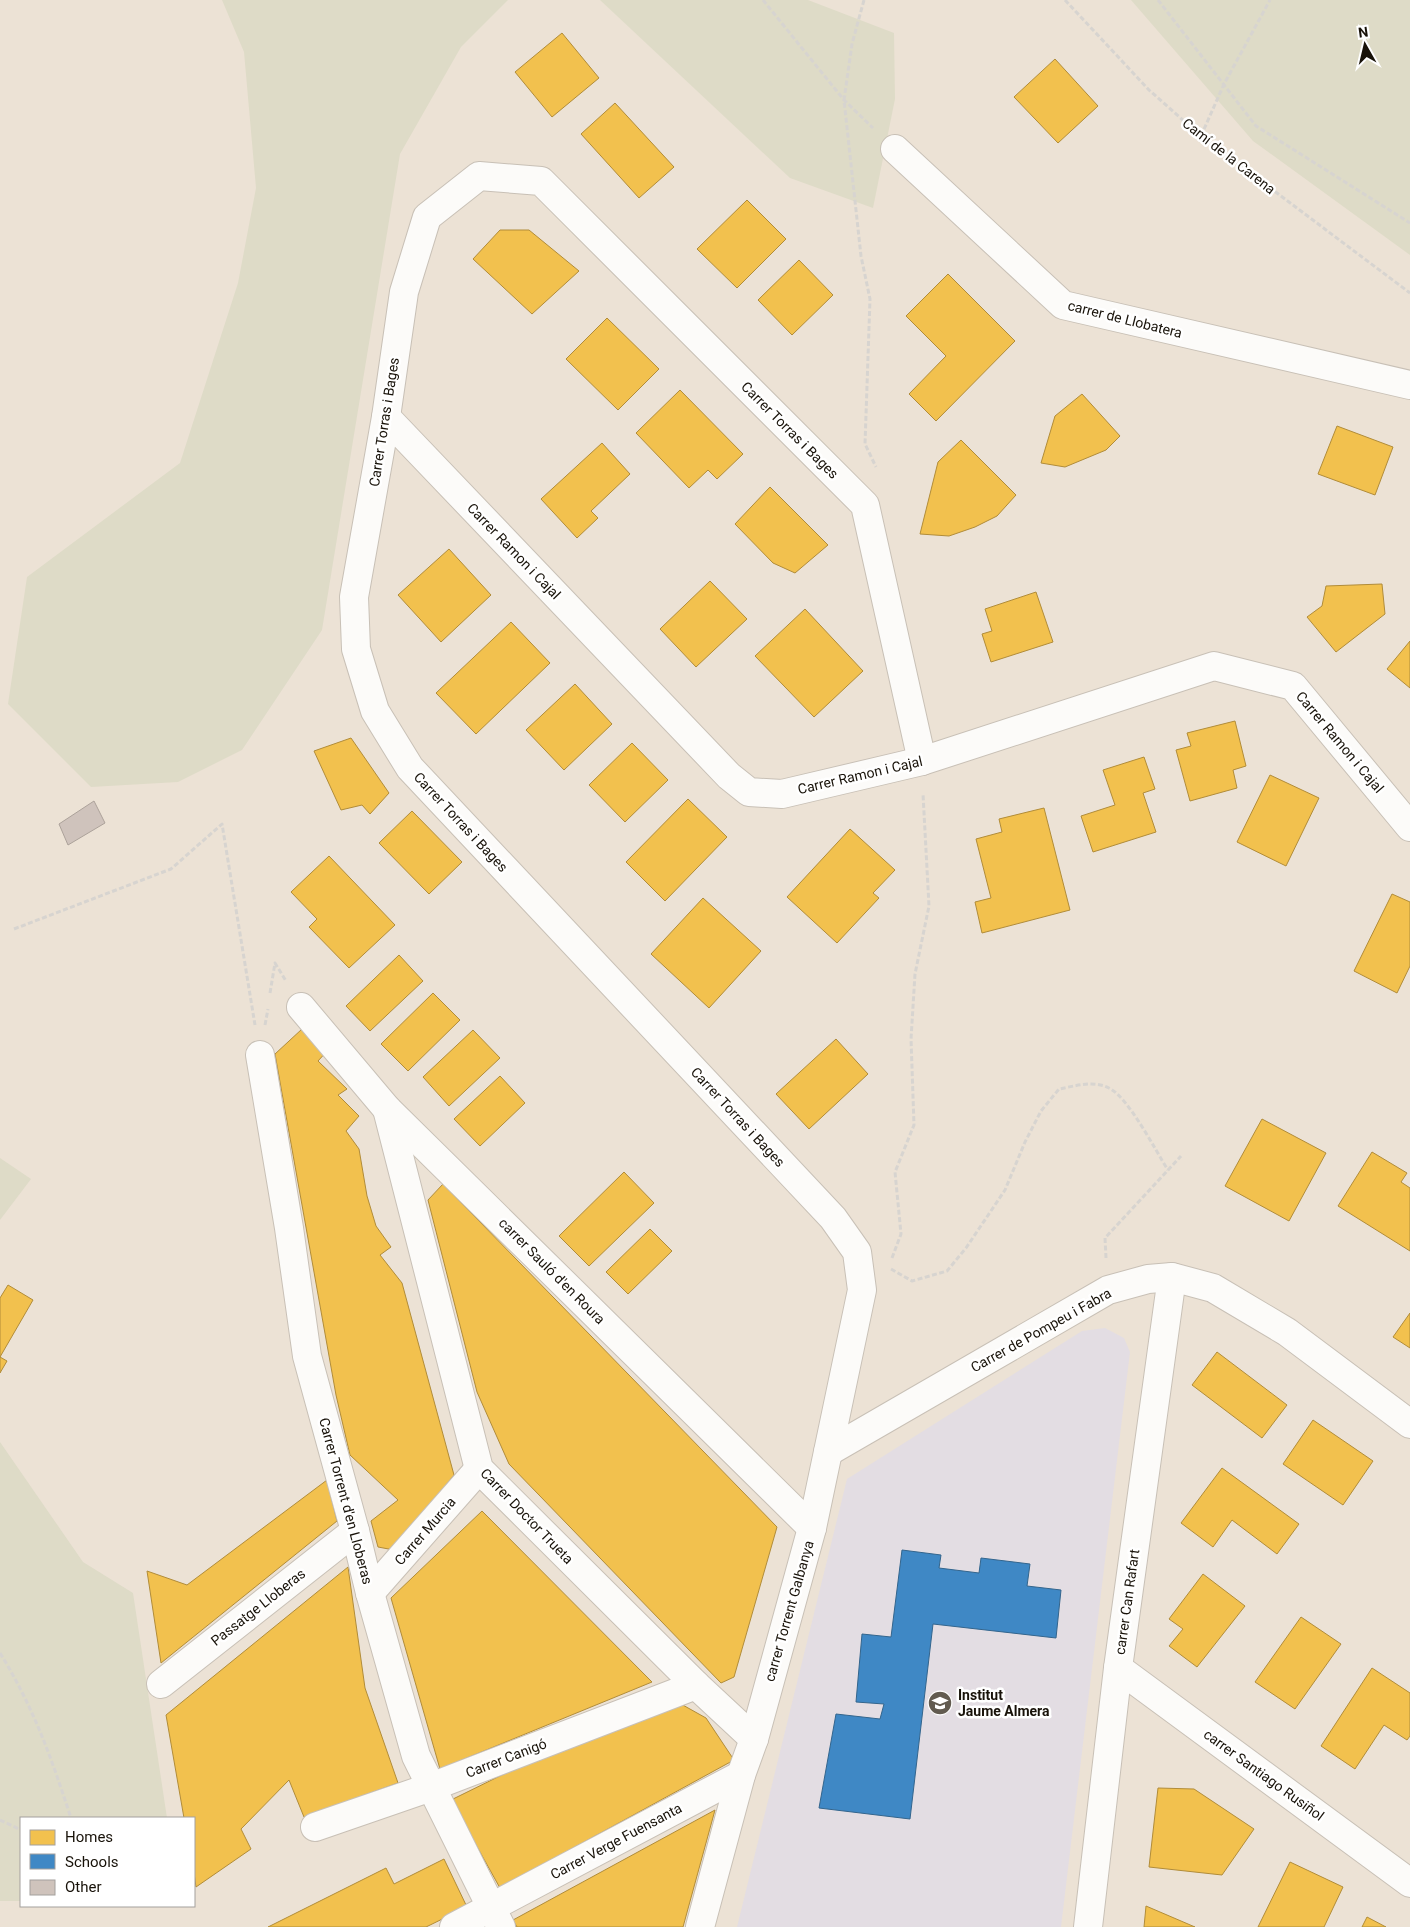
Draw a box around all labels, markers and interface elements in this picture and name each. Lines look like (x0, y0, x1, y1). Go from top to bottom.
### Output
north arrow (1340, 20, 1390, 70)
text: N (1357, 24, 1369, 41)
street label: Camí de la Carena (1179, 115, 1279, 197)
street label: carrer de Llobatera (1066, 297, 1184, 341)
street label: Carrer Torras i Bages (366, 356, 402, 488)
street label: Carrer Torras i Bages (738, 378, 842, 482)
street label: Carrer Ramon i Cajal (464, 500, 564, 602)
street label: Carrer Ramon i Cajal (1293, 688, 1387, 796)
street label: Carrer Ramon i Cajal (796, 753, 924, 797)
street label: Carrer Torras i Bages (411, 769, 511, 875)
street label: Carrer Torras i Bages (688, 1064, 788, 1170)
street label: carrer Sauló d'en Roura (496, 1215, 608, 1327)
street label: Carrer de Pompeu i Fabra (968, 1285, 1114, 1375)
street label: Carrer Torrent d'en Lloberas (316, 1416, 376, 1586)
street label: Carrer Doctor Trueta (477, 1465, 577, 1567)
street label: Carrer Murcia (391, 1494, 459, 1568)
street label: carrer Torrent Galbanya (761, 1539, 817, 1683)
street label: carrer Can Rafart (1112, 1548, 1142, 1656)
street label: Passatge Lloberas (208, 1565, 308, 1649)
place label: Institut Jaume Almera (958, 1687, 1050, 1719)
school or university icon: Institut Jaume Almera (927, 1690, 953, 1716)
street label: carrer Santiago Rusiñol (1201, 1726, 1327, 1824)
street label: Carrer Canigó (463, 1735, 549, 1781)
street label: Carrer Verge Fuensanta (548, 1800, 684, 1882)
legend (20, 1817, 195, 1907)
text: Homes (65, 1828, 113, 1846)
text: Schools (65, 1853, 119, 1871)
text: Other (65, 1878, 102, 1896)

